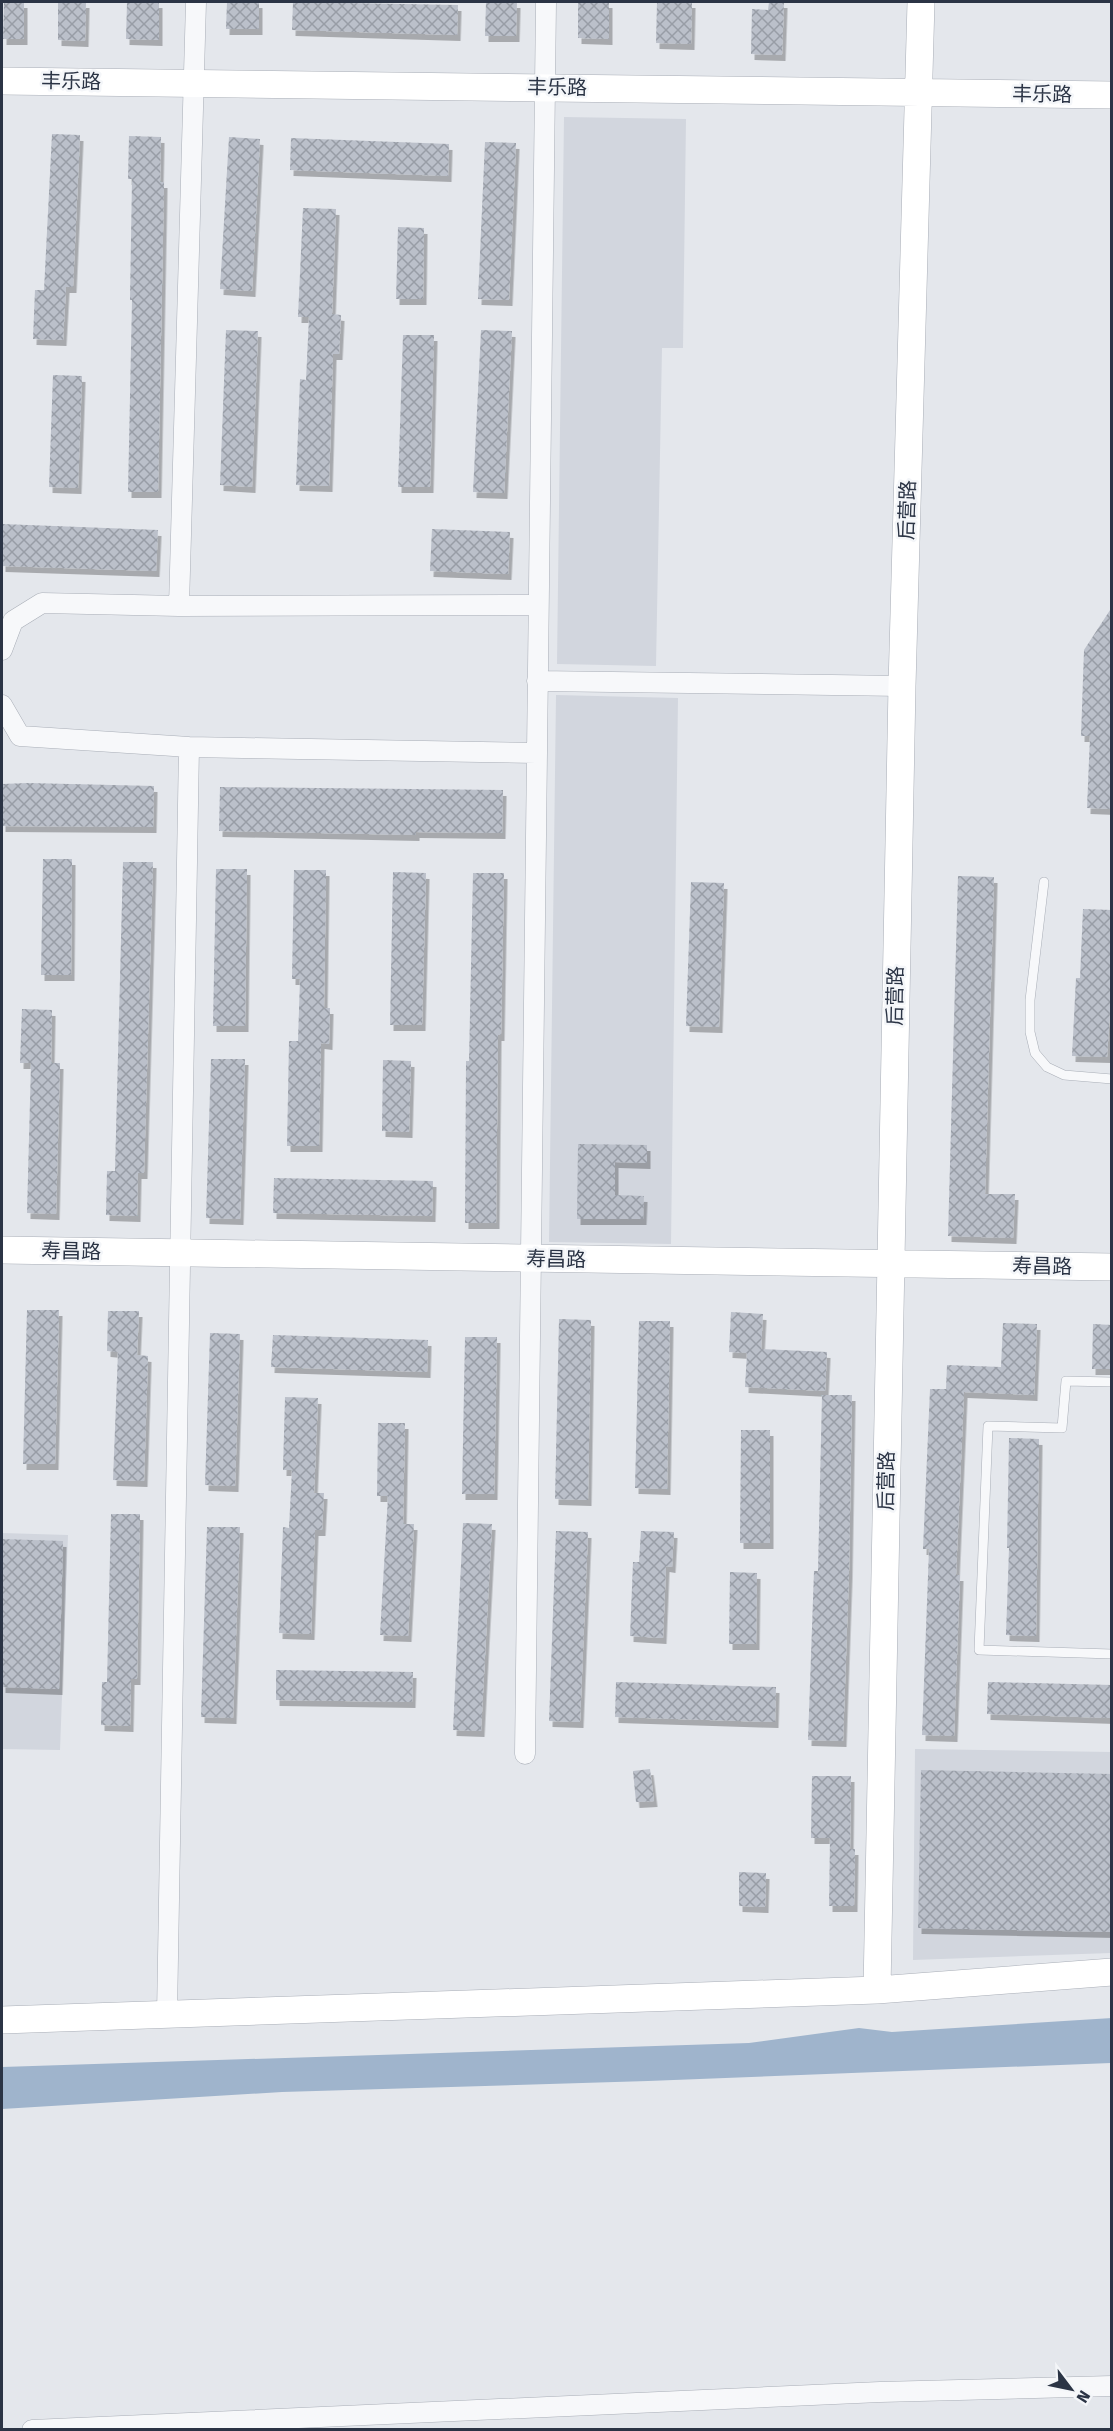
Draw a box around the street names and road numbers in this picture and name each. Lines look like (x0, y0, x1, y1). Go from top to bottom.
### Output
street label: 丰乐路 (41, 68, 101, 94)
street label: 丰乐路 (527, 74, 587, 100)
street label: 丰乐路 (1012, 81, 1072, 107)
street label: 后营路 (894, 480, 920, 540)
street label: 后营路 (882, 966, 908, 1026)
street label: 寿昌路 (41, 1238, 101, 1264)
street label: 寿昌路 (526, 1246, 586, 1272)
street label: 寿昌路 (1012, 1253, 1072, 1279)
street label: 后营路 (873, 1451, 899, 1511)

